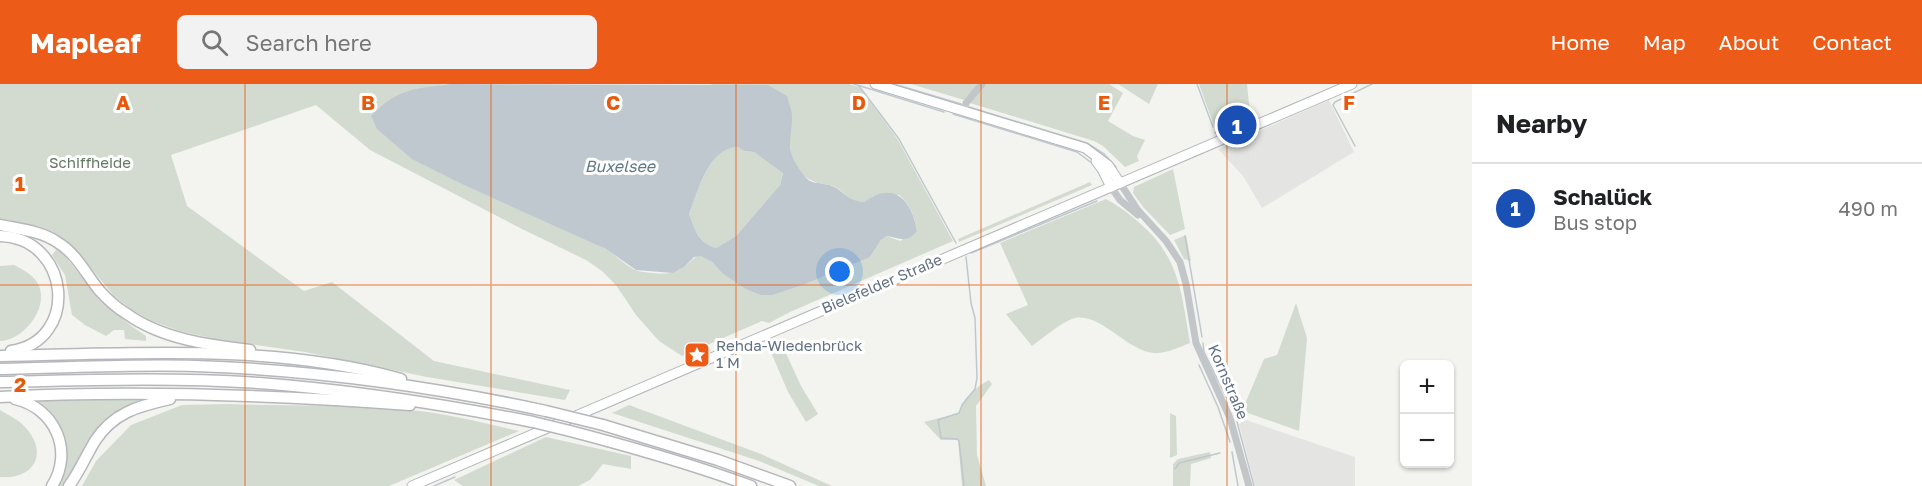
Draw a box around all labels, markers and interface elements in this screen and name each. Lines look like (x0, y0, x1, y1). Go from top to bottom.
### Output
search box (177, 15, 597, 69)
text: Mapleaf (30, 26, 141, 59)
icon: search (198, 26, 231, 59)
text: Search here (246, 29, 372, 56)
text: Home (1550, 29, 1610, 55)
text: Map (1643, 29, 1686, 55)
text: About (1719, 29, 1779, 55)
text: Contact (1812, 29, 1892, 55)
text: A (116, 90, 130, 114)
text: B (361, 90, 375, 114)
text: C (606, 90, 620, 114)
text: D (852, 90, 866, 114)
text: E (1098, 90, 1110, 114)
text: F (1343, 90, 1355, 114)
pin: 1 (1218, 102, 1256, 147)
text: Nearby (1496, 108, 1587, 139)
park label: Schiffheide (49, 153, 131, 171)
water label: Buxelsee (585, 156, 657, 176)
text: 1 (15, 171, 25, 195)
text: Schalück (1553, 183, 1652, 210)
text: 1 (1510, 196, 1521, 220)
text: 490 m (1839, 196, 1898, 220)
text: Bus stop (1553, 210, 1637, 234)
street label: Bielefelder Straße (819, 249, 945, 317)
your location (825, 257, 854, 286)
place label: Rehda-Wiedenbrück 1 M (716, 336, 863, 371)
place icon: Rehda-Wiedenbrück 1 M (682, 340, 712, 370)
street label: Kornstraße (1205, 341, 1253, 422)
map controls (1400, 360, 1454, 468)
button: + (1400, 360, 1454, 414)
text: 2 (14, 372, 26, 396)
button: − (1400, 414, 1454, 468)

